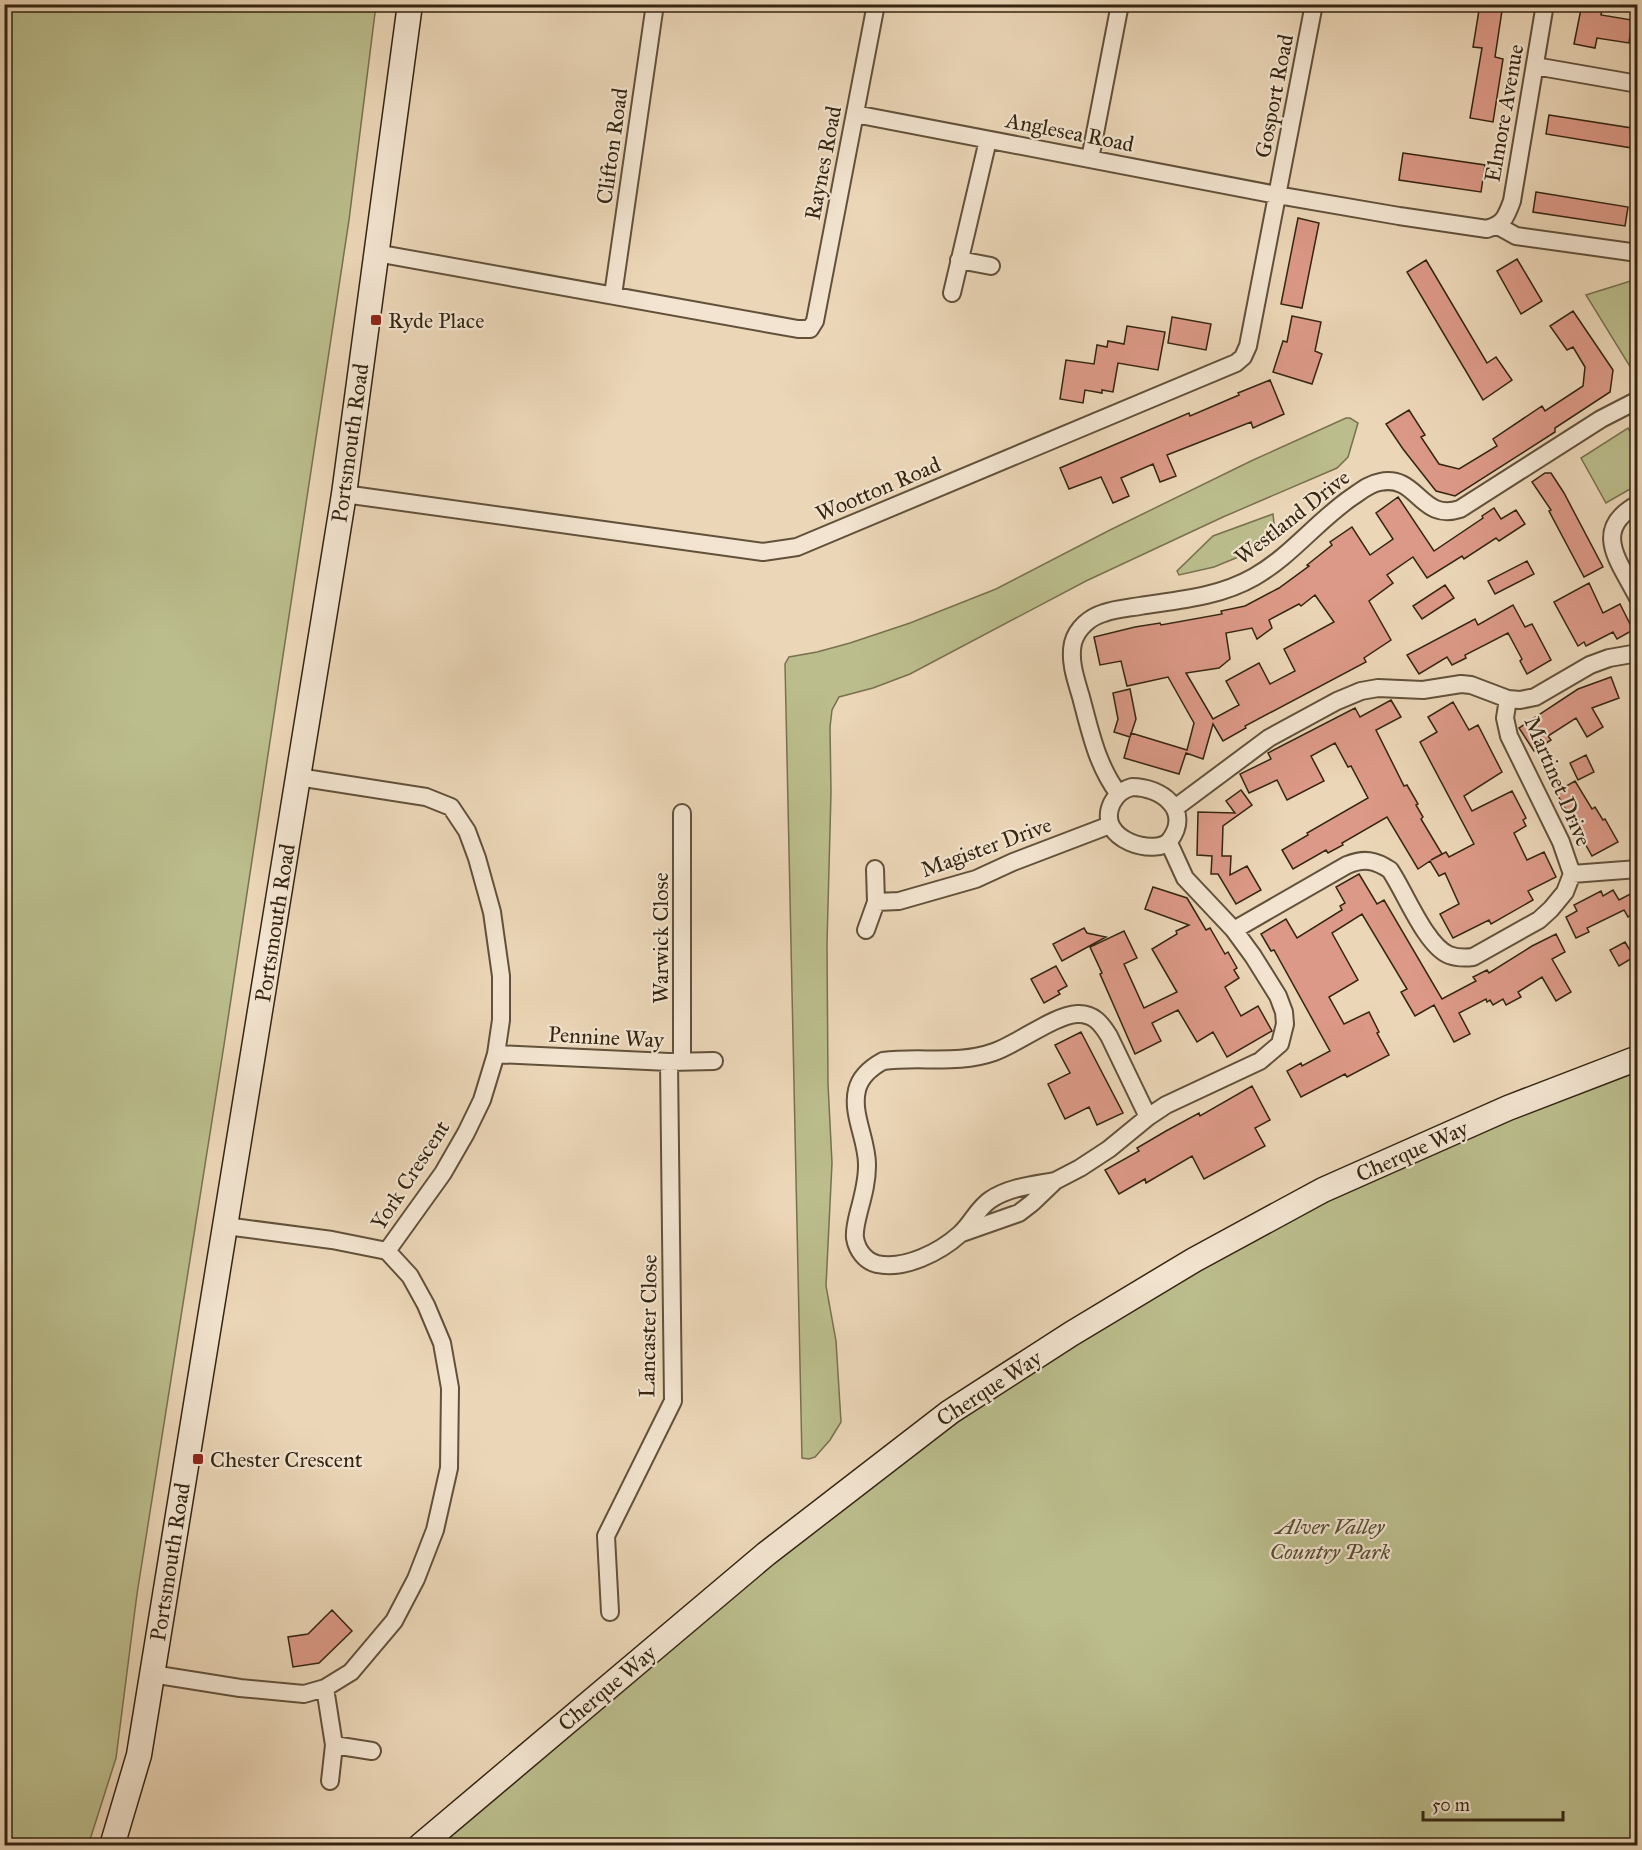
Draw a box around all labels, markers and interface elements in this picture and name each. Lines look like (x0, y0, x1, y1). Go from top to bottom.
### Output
street label: Gosport Road (1249, 32, 1299, 160)
street label: Elmore Avenue (1479, 42, 1529, 184)
street label: Clifton Road (590, 86, 634, 206)
street label: Raynes Road (799, 104, 847, 222)
street label: Anglesea Road (1003, 106, 1136, 158)
place label: Ryde Place (388, 307, 484, 334)
marker: Ryde Place (369, 313, 383, 327)
street label: Portsmouth Road (325, 362, 375, 524)
street label: Wootton Road (812, 451, 944, 527)
street label: Westland Drive (1229, 464, 1355, 570)
street label: Martinet Drive (1519, 712, 1597, 850)
street label: Magister Drive (917, 811, 1055, 883)
street label: Portsmouth Road (249, 842, 301, 1004)
street label: Warwick Close (647, 872, 674, 1004)
street label: Pennine Way (547, 1020, 665, 1054)
street label: Cherque Way (1352, 1114, 1473, 1188)
street label: York Crescent (365, 1115, 455, 1235)
street label: Lancaster Close (633, 1254, 663, 1398)
street label: Cherque Way (931, 1344, 1047, 1432)
place label: Chester Crescent (210, 1446, 363, 1473)
marker: Chester Crescent (191, 1452, 205, 1466)
street label: Portsmouth Road (144, 1481, 196, 1643)
park label: Alver Valley Country Park (1270, 1513, 1391, 1565)
street label: Cherque Way (552, 1639, 662, 1737)
scale bar (1423, 1784, 1562, 1822)
text: 50 m (1432, 1794, 1470, 1816)

